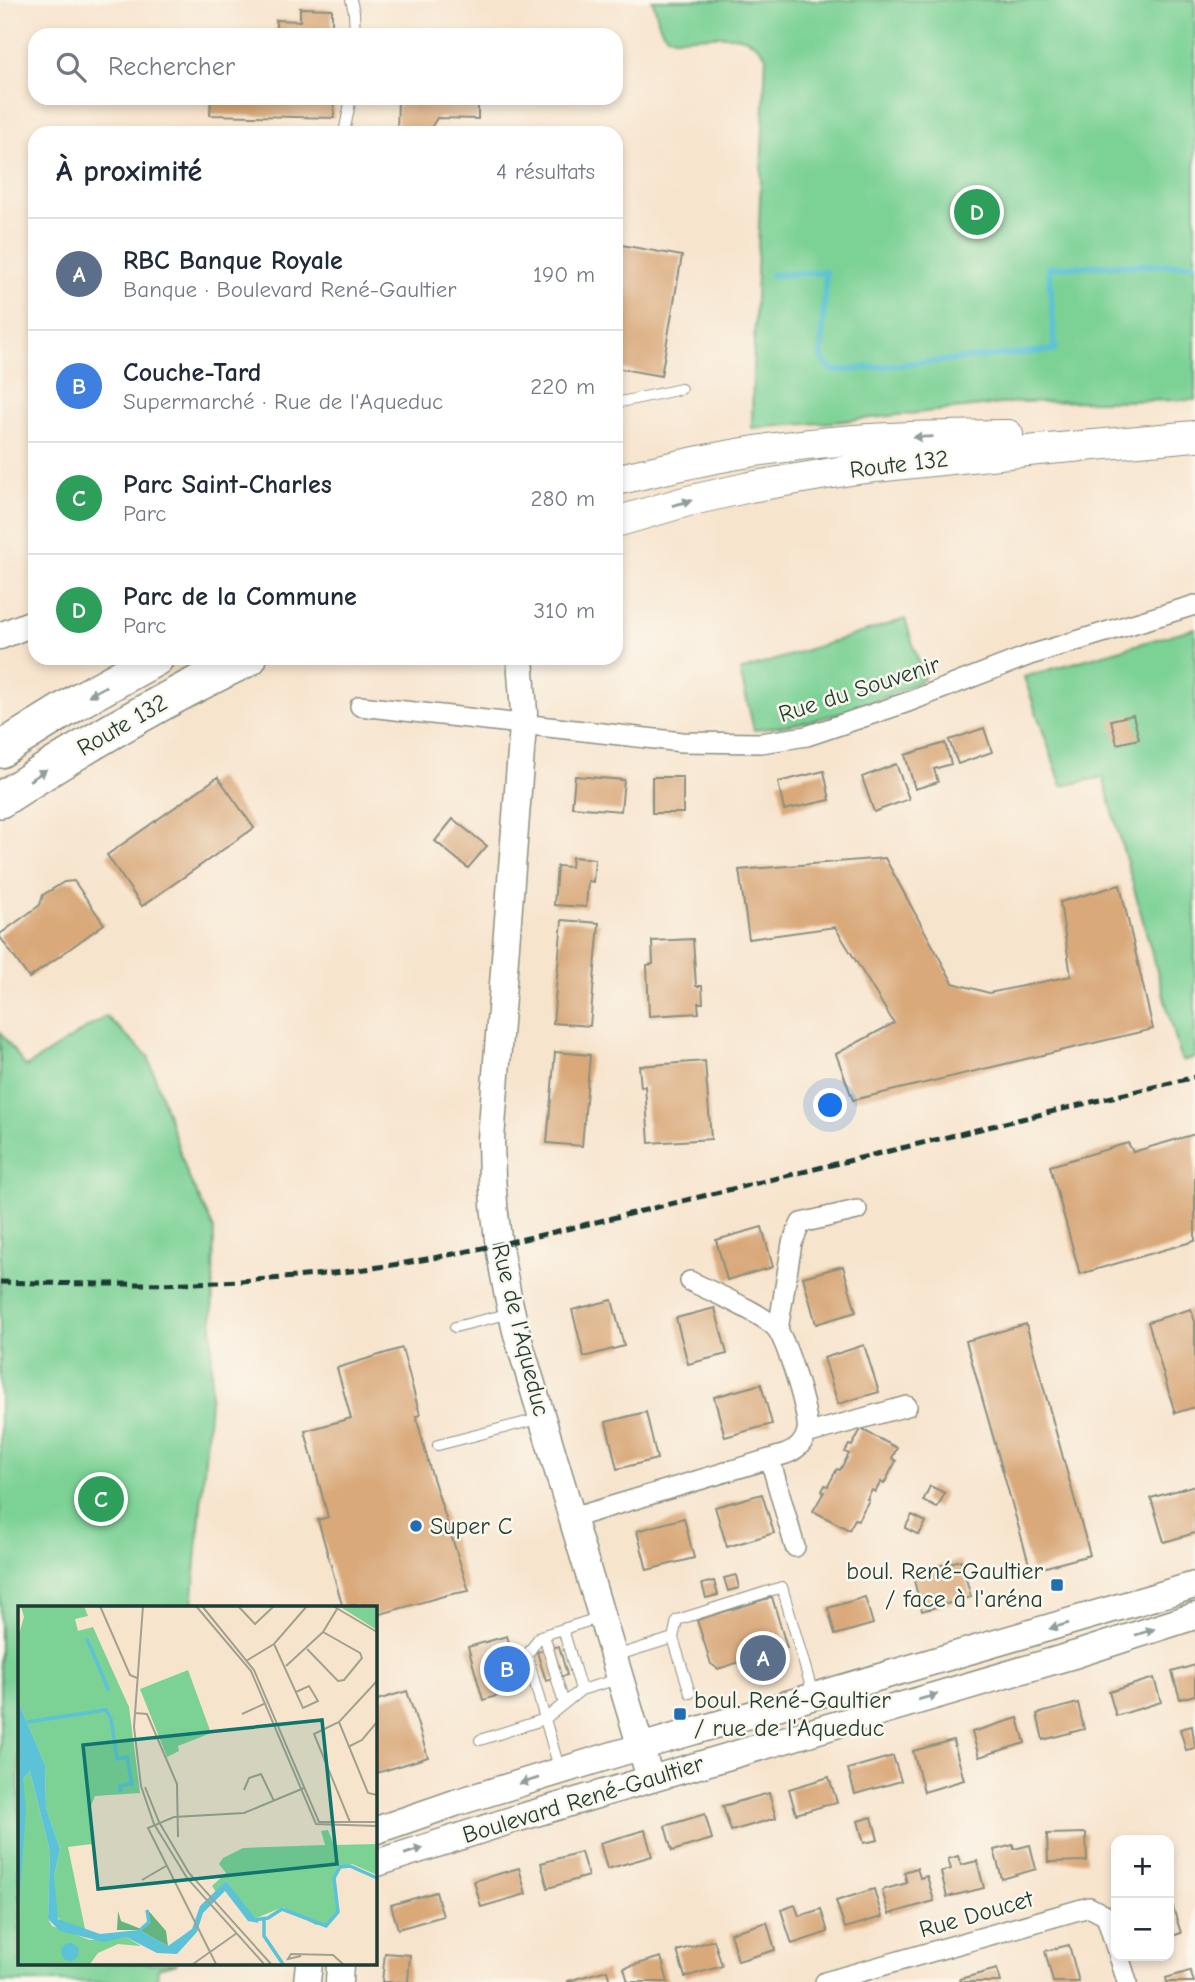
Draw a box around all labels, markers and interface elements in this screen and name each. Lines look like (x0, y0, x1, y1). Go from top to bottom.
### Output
search box (28, 28, 623, 105)
icon: search (52, 48, 90, 86)
text: Rechercher (108, 52, 235, 82)
text: À proximité (56, 154, 202, 189)
text: 4 résultats (496, 158, 595, 185)
pin: D (954, 186, 1000, 238)
text: RBC Banque Royale (123, 246, 343, 276)
text: A (73, 261, 85, 288)
text: 190 m (533, 261, 595, 288)
text: Banque · Boulevard René-Gaultier (123, 276, 457, 303)
text: Couche-Tard (123, 358, 261, 388)
text: B (72, 373, 86, 400)
text: 220 m (530, 373, 595, 400)
text: Supermarché · Rue de l'Aqueduc (123, 388, 443, 415)
one-way arrow (911, 431, 933, 442)
street label: Route 132 (848, 444, 950, 484)
text: Parc Saint-Charles (123, 470, 332, 500)
text: C (72, 485, 86, 512)
text: 280 m (530, 485, 595, 512)
one-way arrow (671, 497, 693, 508)
text: Parc (123, 500, 166, 527)
text: Parc de la Commune (123, 582, 357, 612)
text: D (72, 597, 86, 624)
text: 310 m (534, 597, 595, 624)
text: Parc (123, 612, 166, 639)
street label: Rue du Souvenir (775, 650, 943, 728)
one-way arrow (87, 685, 106, 697)
street label: Route 132 (72, 688, 172, 762)
one-way arrow (28, 769, 48, 782)
your location (813, 1088, 847, 1122)
street label: Rue de l'Aqueduc (486, 1241, 556, 1419)
pin: C (78, 1473, 124, 1525)
place label: Super C (430, 1512, 513, 1540)
marker: Super C (408, 1518, 424, 1534)
place label: boul. René-Gaultier / face à l'aréna (846, 1557, 1043, 1613)
marker: boul. René-Gaultier / face à l'aréna (1049, 1577, 1065, 1593)
inset map (18, 1606, 376, 1965)
one-way arrow (1048, 1621, 1069, 1631)
one-way arrow (1135, 1626, 1156, 1637)
pin: A (740, 1632, 786, 1684)
pin: B (484, 1643, 530, 1695)
place label: boul. René-Gaultier / rue de l'Aqueduc (694, 1686, 891, 1742)
one-way arrow (917, 1692, 938, 1702)
marker: boul. René-Gaultier / rue de l'Aqueduc (672, 1706, 688, 1722)
street label: Boulevard René-Gaultier (459, 1749, 707, 1849)
one-way arrow (518, 1776, 539, 1786)
map controls (1111, 1835, 1174, 1961)
button: + (1111, 1835, 1174, 1898)
one-way arrow (404, 1845, 425, 1856)
street label: Rue Doucet (916, 1884, 1037, 1944)
button: − (1111, 1898, 1174, 1961)

